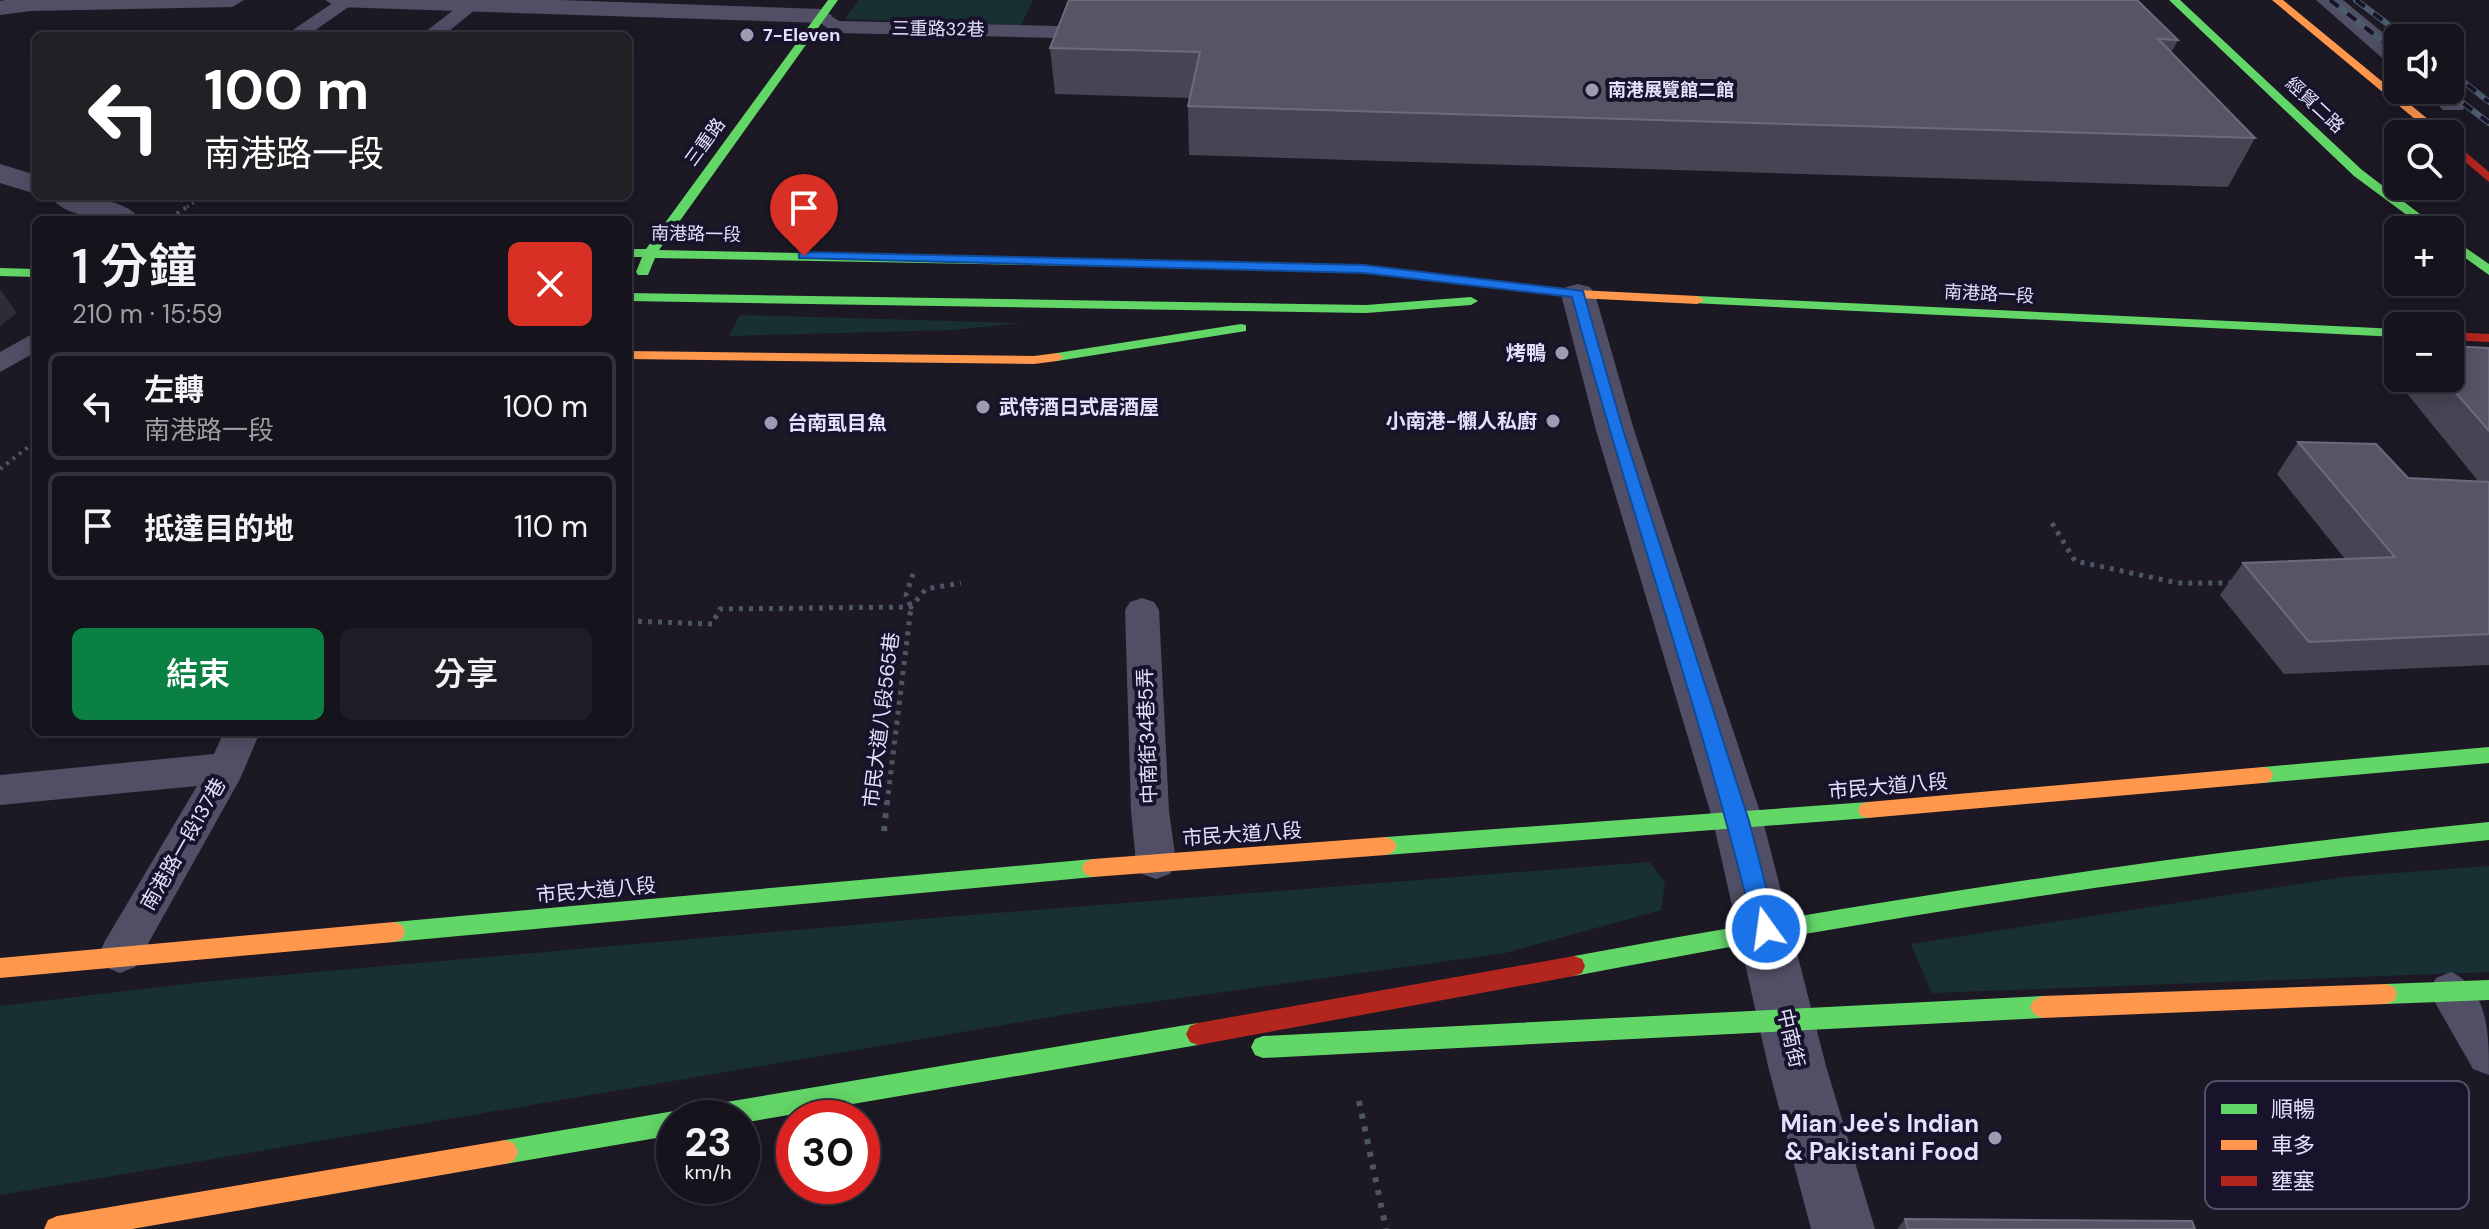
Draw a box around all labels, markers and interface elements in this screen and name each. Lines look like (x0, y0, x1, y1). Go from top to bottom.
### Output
street label: 三重路32巷 (891, 16, 985, 42)
place label: 7-Eleven (763, 23, 840, 47)
map controls (2384, 24, 2464, 392)
button: sound (2384, 24, 2464, 104)
marker: 7-Eleven (738, 26, 756, 44)
text: 100 m (204, 53, 369, 126)
icon: left (72, 64, 176, 168)
street label: 經貿二路 (2280, 72, 2350, 138)
place label: 南港展覽館二館 (1608, 78, 1734, 102)
marker: 南港展覽館二館 (1583, 81, 1601, 99)
street label: 三重路 (679, 113, 731, 171)
button: search (2384, 120, 2464, 200)
text: 南港路一段 (204, 130, 384, 177)
pin (770, 174, 838, 256)
icon: arrive (782, 186, 826, 230)
button: + (2384, 216, 2464, 296)
street label: 南港路一段 (651, 221, 741, 247)
text: 1 分鐘 (72, 235, 196, 298)
button: close (508, 242, 592, 326)
street label: 南港路一段 (1943, 280, 2035, 308)
text: 210 m · 15:59 (72, 297, 223, 331)
button: − (2384, 312, 2464, 392)
place label: 烤鴨 (1506, 340, 1546, 366)
marker: 烤鴨 (1553, 344, 1571, 362)
text: 左轉 (144, 370, 204, 409)
icon: left (76, 384, 120, 428)
text: 100 m (503, 387, 588, 426)
place label: 武侍酒日式居酒屋 (999, 394, 1159, 420)
marker: 武侍酒日式居酒屋 (974, 398, 992, 416)
place label: 小南港-懶人私廚 (1385, 408, 1537, 434)
place label: 台南虱目魚 (787, 410, 887, 436)
marker: 小南港-懶人私廚 (1544, 412, 1562, 430)
text: 南港路一段 (144, 413, 274, 447)
marker: 台南虱目魚 (762, 414, 780, 432)
icon: arrive (76, 504, 120, 548)
text: 110 m (514, 507, 588, 546)
text: 抵達目的地 (144, 509, 294, 548)
button: 結束 (72, 628, 324, 720)
button: 分享 (340, 628, 592, 720)
street label: 市民大道八段565巷 (857, 631, 905, 809)
street label: 中南街34巷5弄 (1132, 668, 1162, 804)
street label: 市民大道八段 (1827, 768, 1949, 804)
street label: 南港路一段137巷 (135, 773, 231, 915)
street label: 市民大道八段 (1181, 817, 1303, 851)
street label: 市民大道八段 (535, 872, 657, 908)
position arrow (1724, 887, 1808, 971)
street label: 中南街 (1772, 1006, 1810, 1070)
legend (2205, 1081, 2469, 1209)
text: 順暢 (2271, 1095, 2315, 1124)
speed limit sign: 30 (776, 1100, 880, 1204)
place label: Mian Jee's Indian & Pakistani Food (1780, 1108, 1979, 1167)
text: 23 (684, 1116, 732, 1168)
marker: Mian Jee's Indian & Pakistani Food (1986, 1129, 2004, 1147)
text: 車多 (2271, 1131, 2315, 1160)
text: km/h (684, 1159, 732, 1185)
text: 壅塞 (2271, 1167, 2315, 1196)

